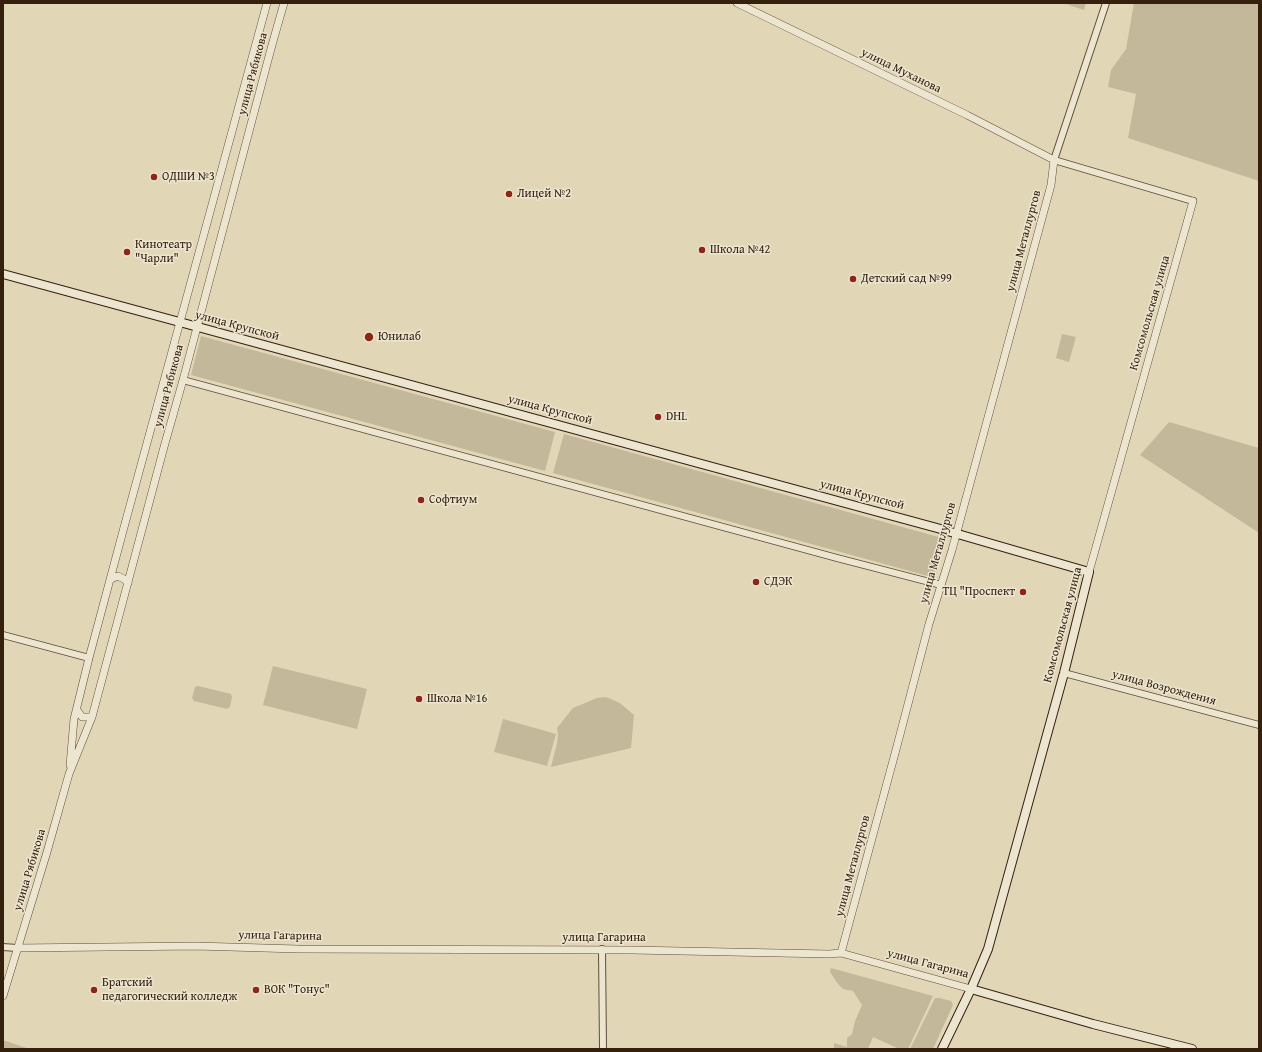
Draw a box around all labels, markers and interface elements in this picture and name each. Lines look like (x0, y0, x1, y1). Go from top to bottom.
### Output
street label: улица Рябикова (235, 31, 271, 117)
street label: улица Муханова (859, 45, 943, 97)
place label: ОДШИ №3 (162, 170, 215, 184)
marker: ОДШИ №3 (149, 172, 159, 182)
place label: Лицей №2 (517, 187, 571, 201)
marker: Лицей №2 (504, 189, 514, 199)
street label: улица Металлургов (1004, 189, 1044, 293)
place label: Кинотеатр "Чарли" (135, 238, 192, 266)
place label: Школа №42 (710, 243, 770, 257)
marker: Школа №42 (697, 245, 707, 255)
marker: Кинотеатр "Чарли" (122, 247, 132, 257)
street label: Комсомольская улица (1127, 254, 1173, 372)
place label: Детский сад №99 (861, 272, 952, 286)
marker: Детский сад №99 (848, 274, 858, 284)
street label: улица Крупской (193, 308, 281, 344)
place label: Юнилаб (378, 330, 421, 344)
marker: Юнилаб (363, 331, 375, 343)
street label: улица Рябикова (151, 343, 187, 429)
street label: улица Крупской (506, 392, 594, 428)
place label: DHL (666, 410, 687, 424)
marker: DHL (653, 412, 663, 422)
street label: улица Крупской (818, 477, 906, 513)
place label: Софтиум (429, 493, 477, 507)
marker: Софтиум (416, 495, 426, 505)
street label: улица Металлургов (917, 501, 959, 605)
street label: Комсомольская улица (1041, 566, 1085, 684)
place label: СДЭК (764, 575, 792, 589)
marker: СДЭК (751, 577, 761, 587)
place label: ТЦ "Проспект (942, 585, 1015, 599)
marker: ТЦ "Проспект (1018, 587, 1028, 597)
street label: улица Возрождения (1111, 667, 1217, 709)
place label: Школа №16 (427, 692, 487, 706)
marker: Школа №16 (414, 694, 424, 704)
street label: улица Металлургов (833, 814, 873, 918)
street label: улица Рябикова (11, 827, 49, 913)
street label: улица Гагарина (238, 928, 322, 944)
street label: улица Гагарина (562, 931, 646, 945)
street label: улица Гагарина (886, 946, 970, 982)
place label: Братский педагогический колледж (102, 976, 237, 1004)
place label: ВОК "Тонус" (264, 983, 330, 997)
marker: Братский педагогический колледж (89, 985, 99, 995)
marker: ВОК "Тонус" (251, 985, 261, 995)

